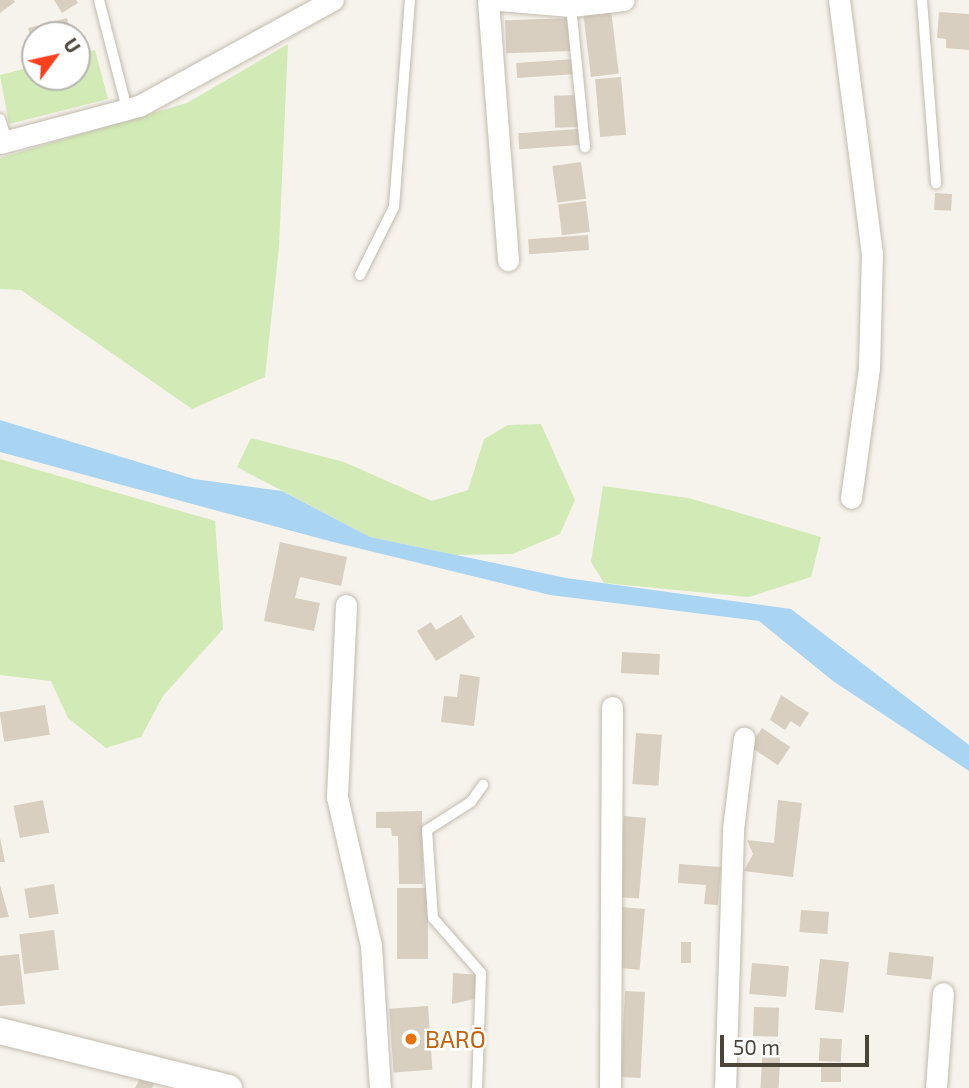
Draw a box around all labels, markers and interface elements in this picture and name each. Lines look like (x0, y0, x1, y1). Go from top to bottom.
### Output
north arrow (21, 21, 91, 91)
text: U (59, 34, 86, 57)
scale bar (724, 1021, 873, 1066)
place label: BARŌ (425, 1025, 486, 1053)
marker: BARŌ (403, 1031, 419, 1047)
text: 50 m (733, 1034, 780, 1059)

